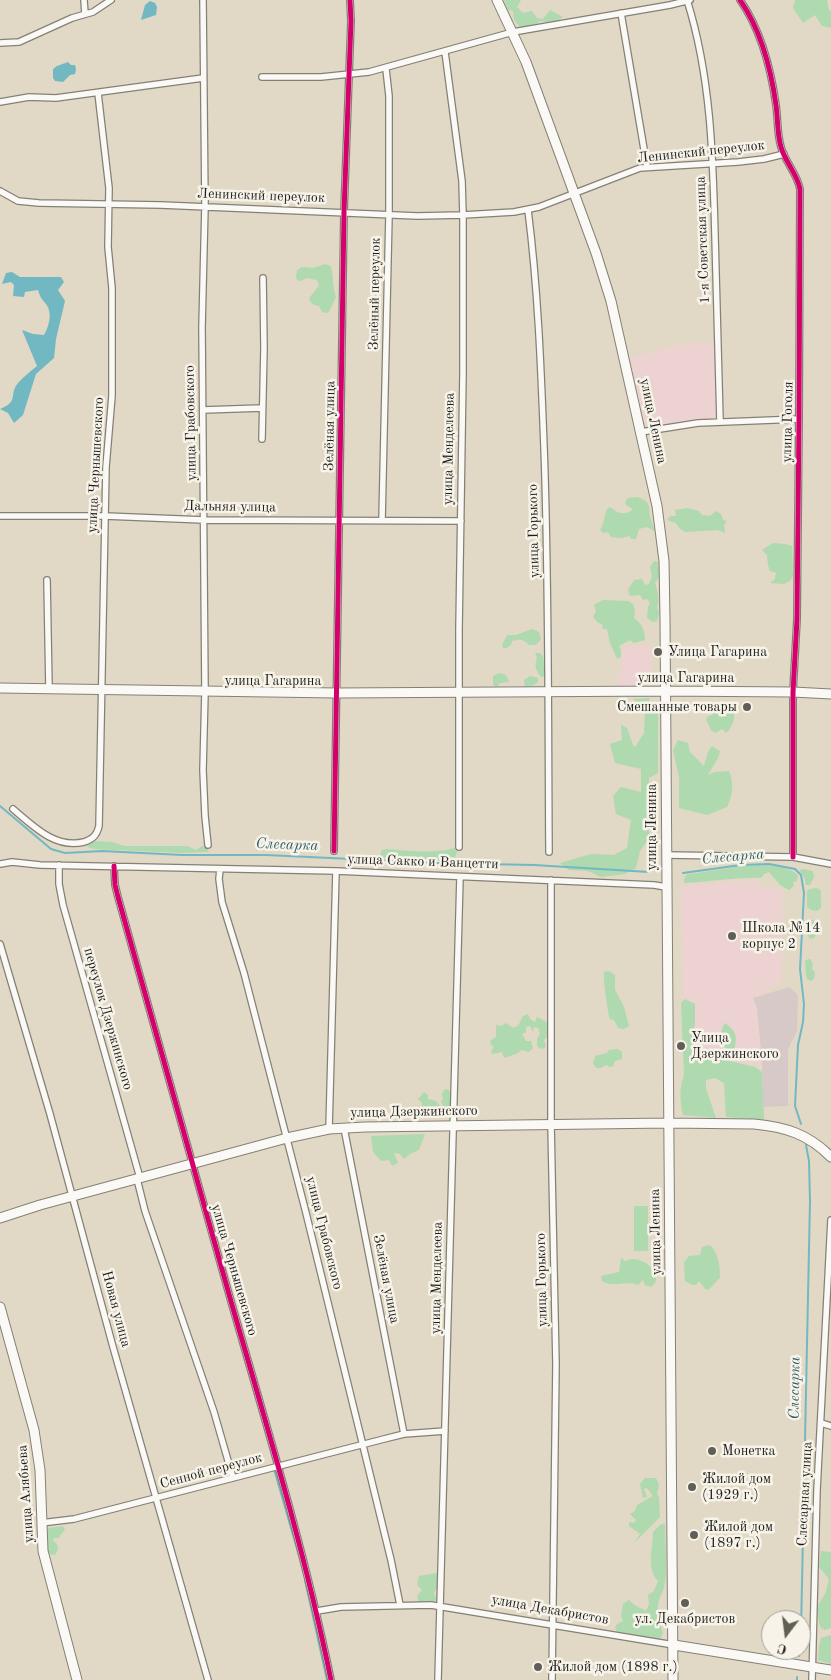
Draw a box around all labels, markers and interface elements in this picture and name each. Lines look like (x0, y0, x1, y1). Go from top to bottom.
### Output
street label: Ленинский переулок (637, 137, 765, 167)
street label: 1-я Советская улица (692, 176, 714, 304)
street label: Ленинский переулок (197, 185, 325, 207)
street label: Зелёный переулок (366, 238, 384, 350)
street label: улица Грабовского (182, 365, 200, 481)
street label: улица Ленина (636, 377, 670, 465)
street label: Зелёная улица (321, 381, 339, 471)
street label: улица Гоголя (779, 381, 797, 463)
street label: улица Менделеева (440, 393, 458, 505)
street label: улица Чернышевского (84, 397, 108, 533)
street label: улица Горького (525, 484, 543, 578)
street label: Дальняя улица (184, 498, 276, 516)
place label: Улица Гагарина (668, 644, 767, 660)
marker: Улица Гагарина (652, 646, 664, 658)
street label: улица Гагарина (638, 670, 734, 686)
street label: улица Гагарина (225, 673, 321, 689)
place label: Смешанные товары (617, 699, 737, 715)
marker: Смешанные товары (741, 701, 753, 713)
street label: улица Ленина (644, 784, 660, 870)
water label: Слесарка (255, 835, 319, 855)
water label: Слесарка (701, 845, 765, 869)
street label: улица Сакко и Ванцетти (347, 851, 499, 873)
place label: Школа №14 корпус 2 (742, 920, 820, 952)
marker: Школа №14 корпус 2 (726, 930, 738, 942)
street label: переулок Дзержинского (80, 946, 136, 1092)
place label: Улица Дзержинского (691, 1030, 779, 1062)
marker: Улица Дзержинского (675, 1040, 687, 1052)
street label: улица Дзержинского (350, 1102, 478, 1122)
street label: улица Грабовского (302, 1175, 346, 1291)
street label: улица Ленина (647, 1188, 665, 1276)
street label: улица Чернышевского (207, 1202, 261, 1338)
street label: улица Менделеева (428, 1222, 446, 1334)
street label: Зелёная улица (369, 1233, 403, 1325)
street label: улица Горького (533, 1233, 551, 1327)
street label: Новая улица (98, 1269, 134, 1349)
water label: Слесарка (785, 1356, 805, 1420)
street label: Слесарная улица (794, 1441, 816, 1547)
place label: Монетка (722, 1443, 775, 1459)
street label: улица Алябьева (14, 1444, 38, 1544)
marker: Монетка (706, 1445, 718, 1457)
street label: Сенной переулок (158, 1449, 264, 1493)
place label: Жилой дом (1929 г.) (702, 1471, 771, 1504)
marker: Жилой дом (1929 г.) (686, 1481, 698, 1493)
place label: Жилой дом (1897 г.) (704, 1519, 773, 1551)
marker: Жилой дом (1897 г.) (688, 1529, 700, 1541)
street label: улица Декабристов (490, 1591, 610, 1629)
marker: ул. Декабристов (679, 1597, 691, 1609)
north arrow (761, 1610, 811, 1660)
place label: ул. Декабристов (635, 1611, 735, 1627)
text: С (776, 1641, 789, 1656)
place label: Жилой дом (1898 г.) (548, 1659, 678, 1675)
marker: Жилой дом (1898 г.) (532, 1661, 544, 1673)

